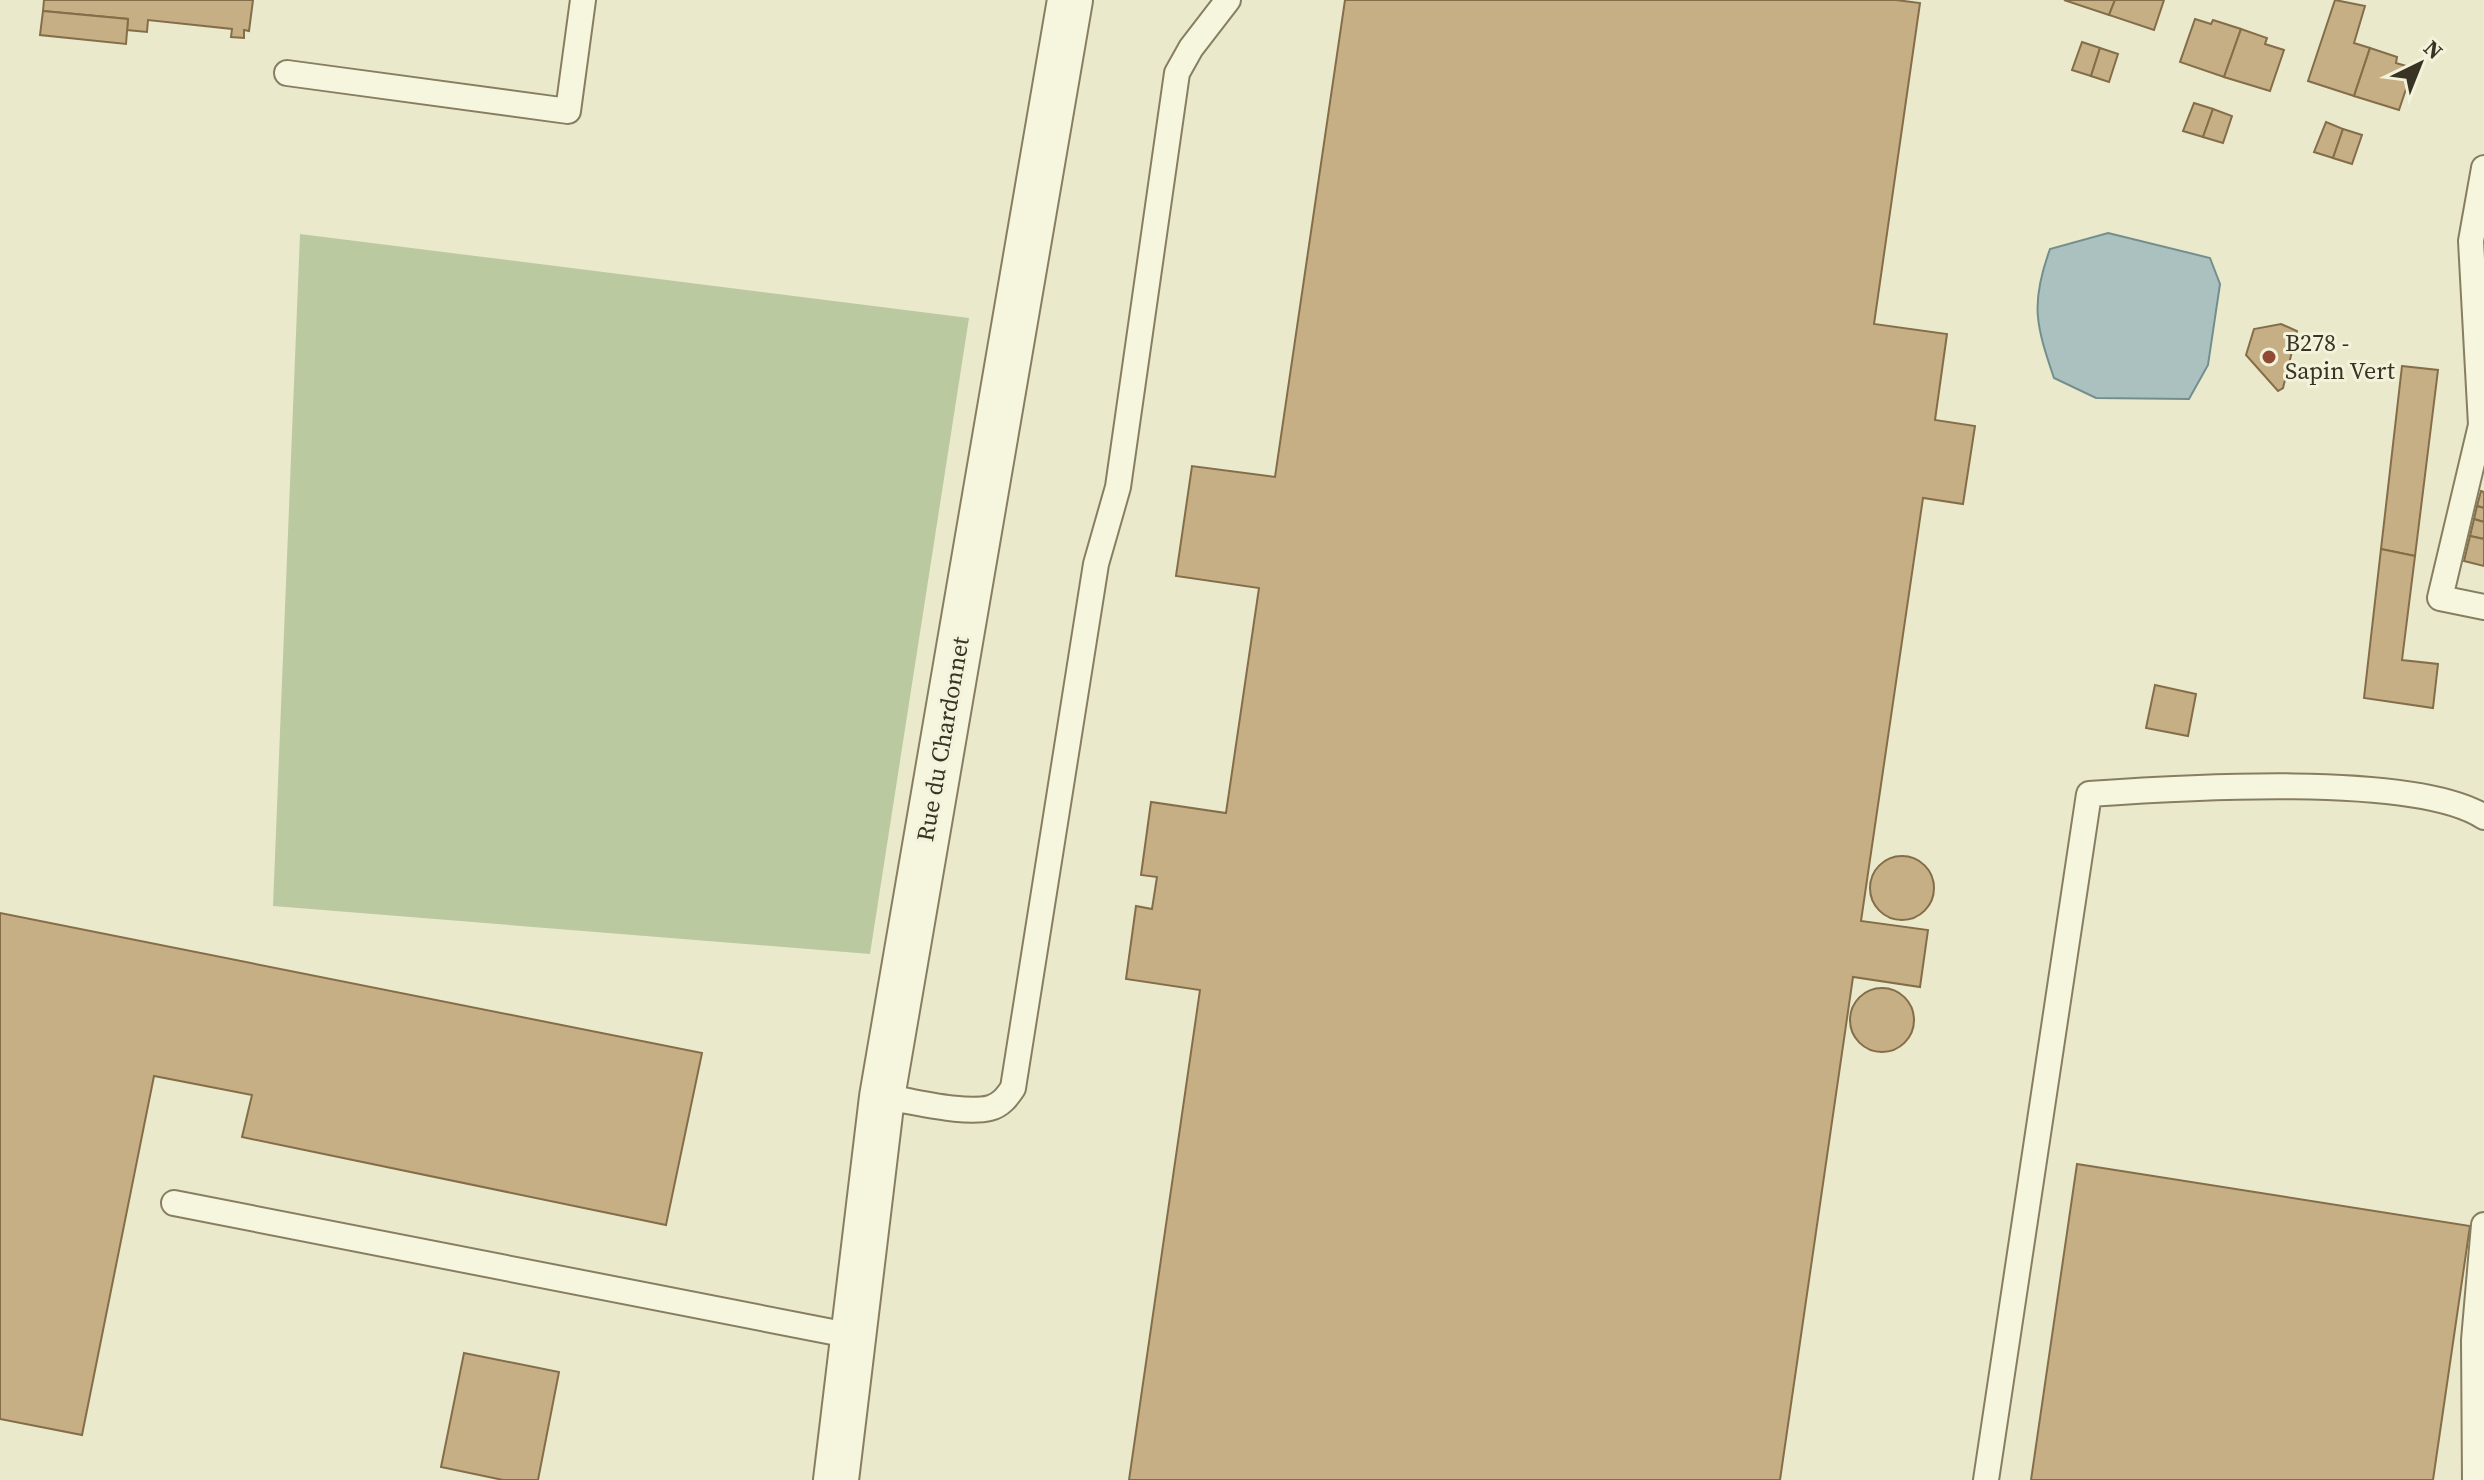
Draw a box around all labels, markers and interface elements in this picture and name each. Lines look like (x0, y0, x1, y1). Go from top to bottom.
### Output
north arrow (2380, 24, 2460, 104)
text: N (2418, 33, 2450, 66)
place label: B278 - Sapin Vert (2285, 326, 2395, 387)
marker: B278 - Sapin Vert (2260, 348, 2278, 366)
street label: Rue du Chardonnet (908, 634, 977, 844)

